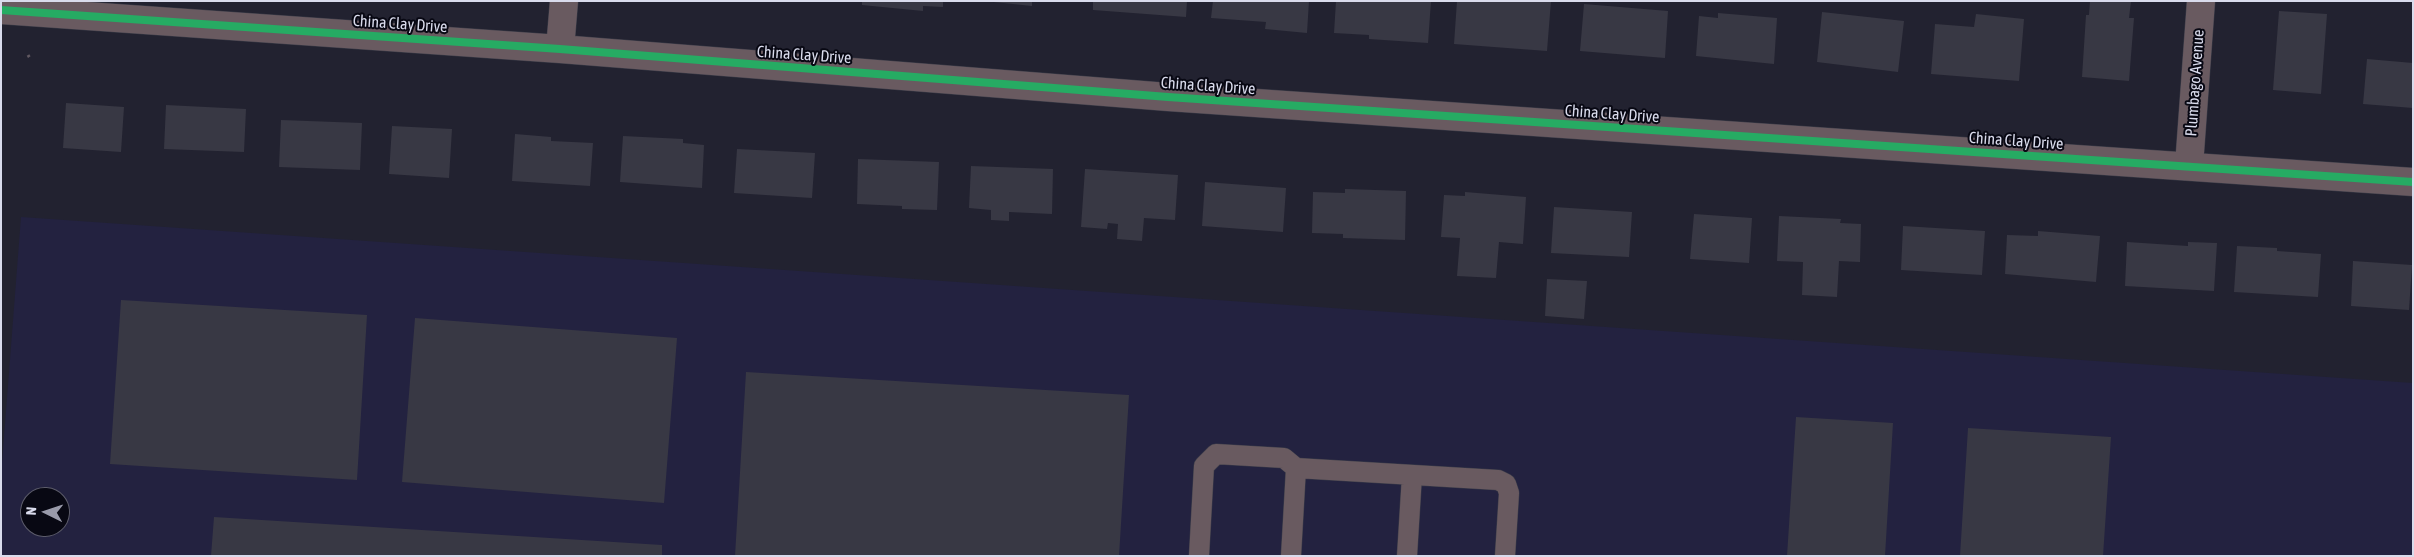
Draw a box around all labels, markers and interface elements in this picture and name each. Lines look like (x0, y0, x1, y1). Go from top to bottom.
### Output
street label: China Clay Drive (352, 11, 448, 37)
street label: Plumbago Avenue (2182, 29, 2208, 137)
street label: China Clay Drive (756, 42, 852, 68)
street label: China Clay Drive (1160, 73, 1256, 99)
street label: China Clay Drive (1564, 101, 1660, 127)
street label: China Clay Drive (1968, 128, 2064, 154)
north arrow (20, 487, 70, 537)
text: N (23, 506, 39, 516)

